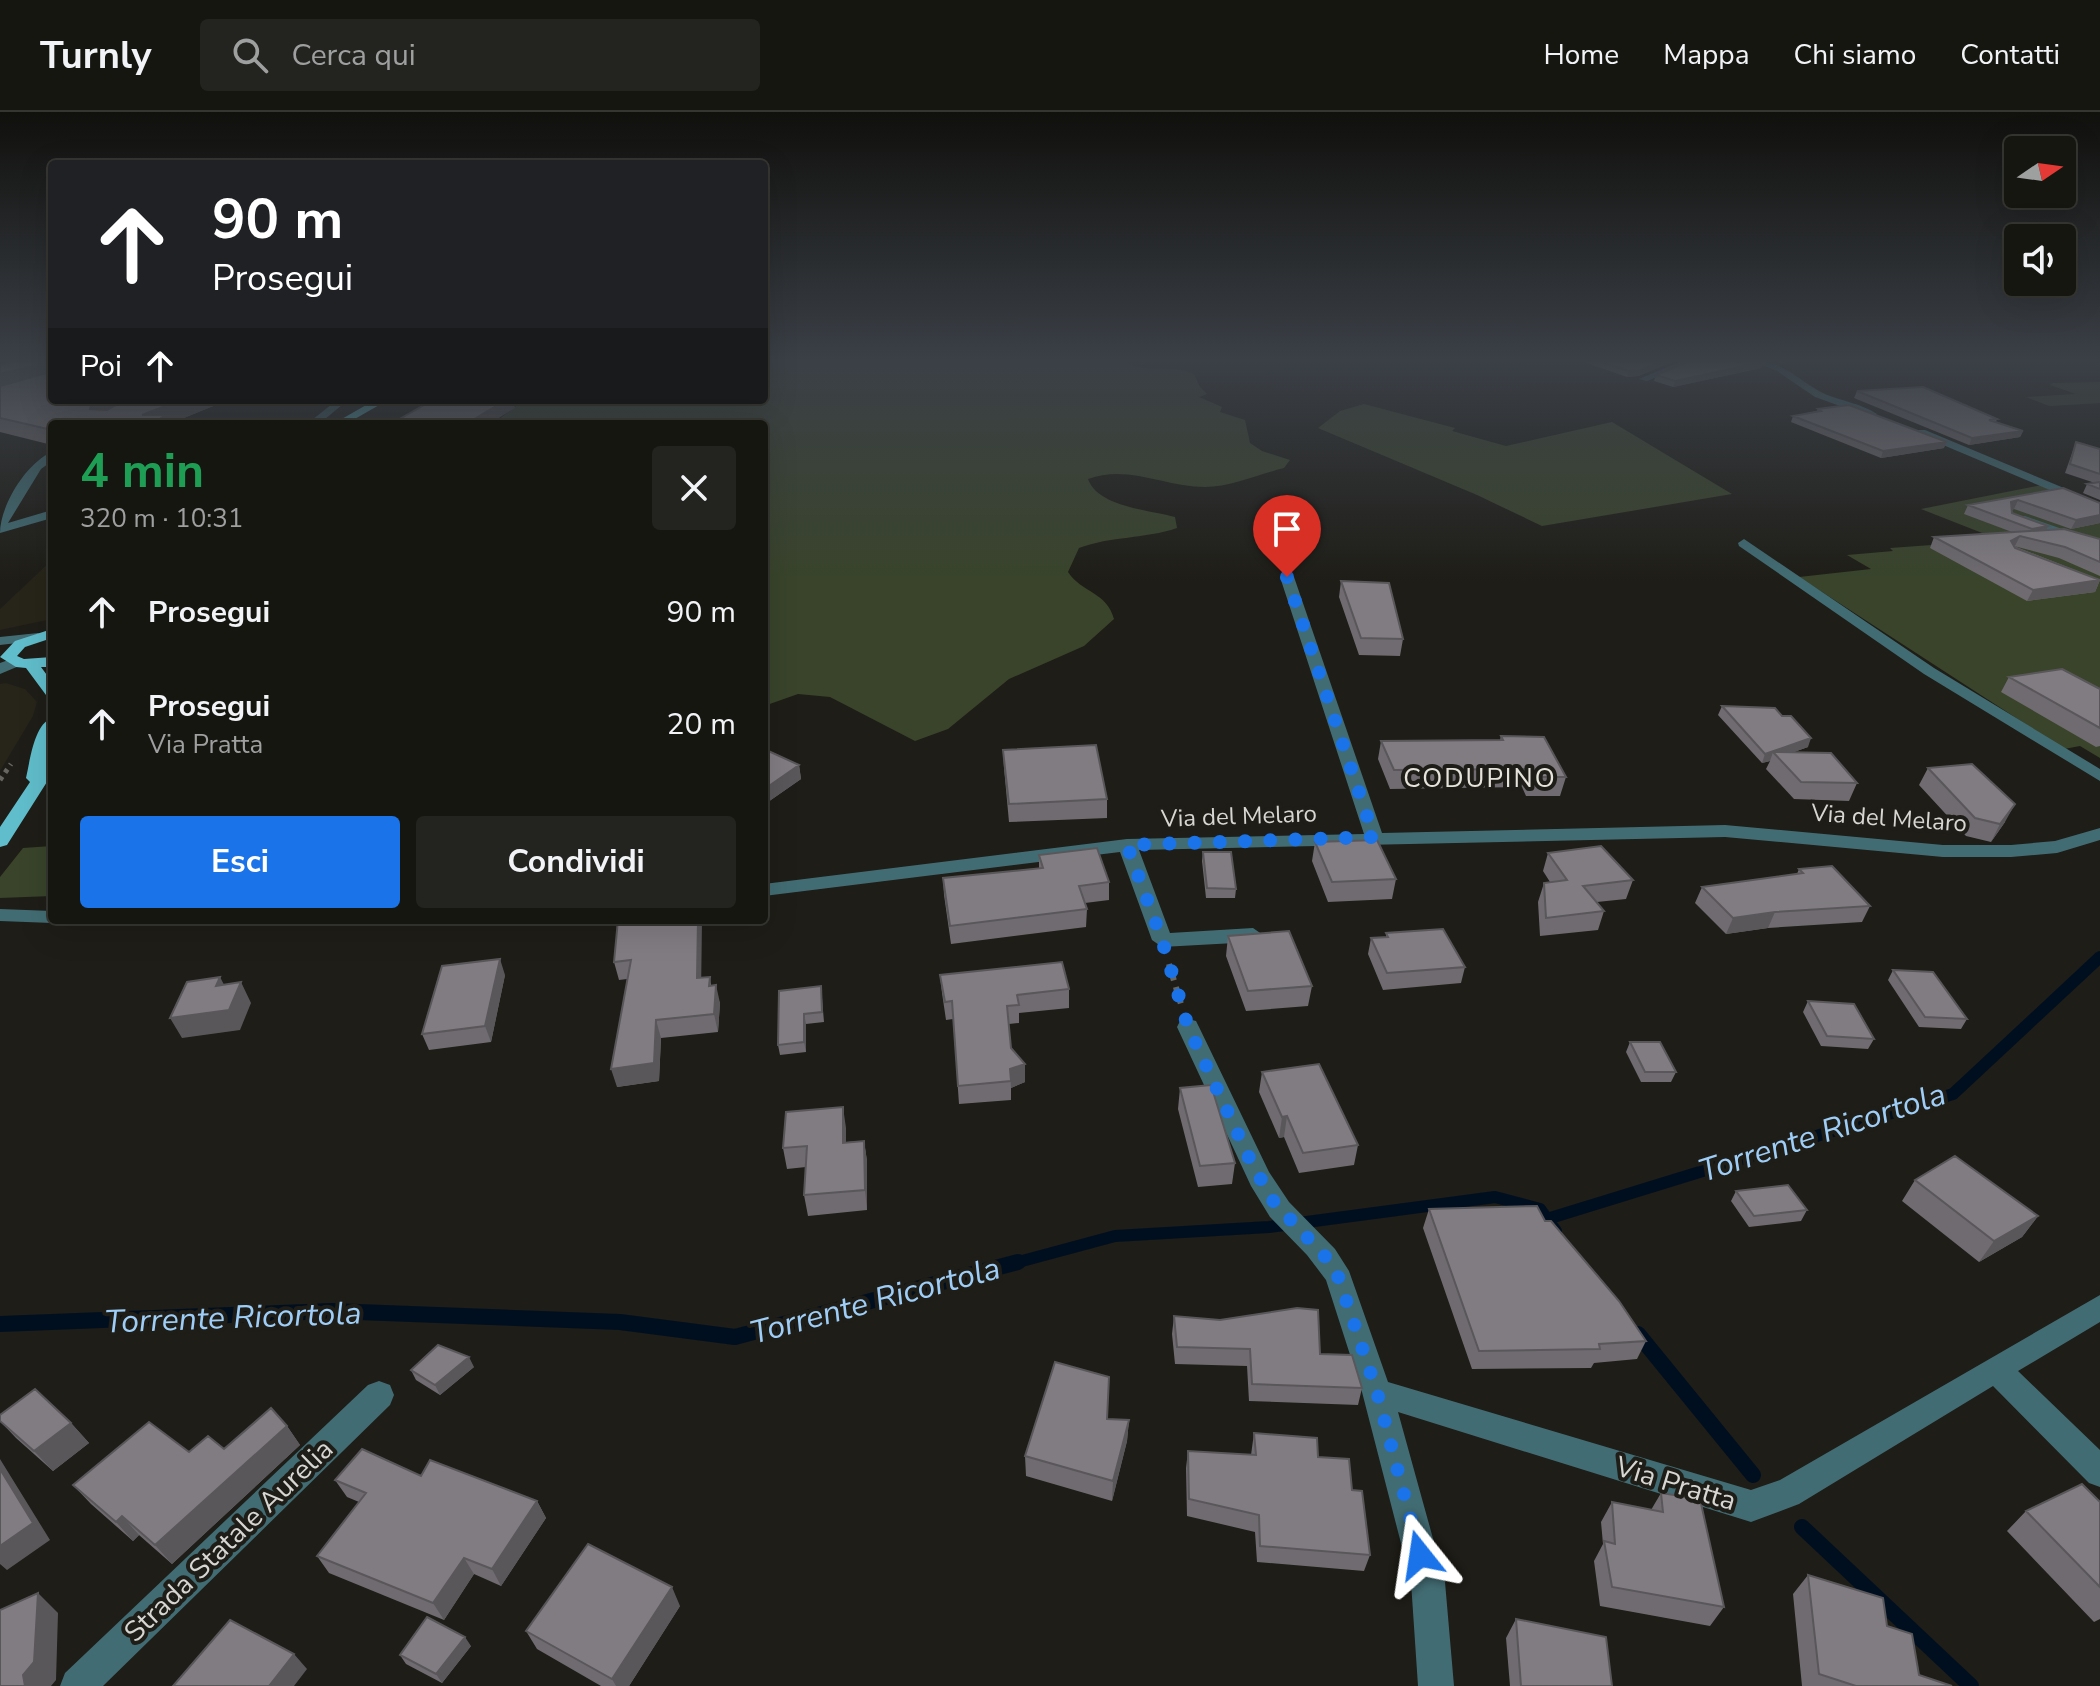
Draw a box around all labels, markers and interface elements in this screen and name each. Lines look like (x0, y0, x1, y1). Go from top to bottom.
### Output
search box (200, 19, 760, 91)
text: Turnly (40, 30, 152, 81)
icon: search (228, 33, 272, 77)
text: Cerca qui (292, 35, 416, 76)
text: Home (1543, 36, 1619, 74)
text: Mappa (1663, 36, 1750, 74)
text: Chi siamo (1794, 36, 1916, 74)
text: Contatti (1960, 36, 2060, 74)
north arrow (2004, 136, 2076, 208)
map controls (2004, 136, 2076, 296)
text: 90 m (212, 181, 343, 258)
icon: ahead (80, 192, 184, 296)
button: sound (2004, 224, 2076, 296)
text: Prosegui (212, 254, 353, 303)
icon: ahead (138, 344, 182, 388)
text: Poi (80, 346, 122, 387)
text: 4 min (80, 438, 204, 504)
button: close (652, 446, 736, 530)
pin (1253, 495, 1321, 577)
text: 320 m · 10:31 (80, 501, 243, 536)
icon: arrive (1265, 507, 1309, 551)
icon: ahead (80, 590, 124, 634)
text: Prosegui (148, 592, 270, 633)
text: 90 m (667, 592, 736, 633)
text: Prosegui (148, 686, 270, 727)
icon: ahead (80, 702, 124, 746)
text: 20 m (667, 704, 736, 745)
text: Via Pratta (148, 727, 263, 762)
district label: CODUPINO (1403, 761, 1557, 796)
street label: Via del Melaro (1160, 797, 1317, 835)
street label: Via del Melaro (1809, 797, 1968, 839)
button: Esci (80, 816, 400, 908)
button: Condividi (416, 816, 736, 908)
water label: Torrente Ricortola (1693, 1072, 1951, 1193)
water label: Torrente Ricortola (745, 1246, 1005, 1355)
water label: Torrente Ricortola (104, 1292, 362, 1343)
street label: Strada Statale Aurelia (116, 1431, 342, 1651)
street label: Via Pratta (1610, 1447, 1741, 1520)
position arrow (1378, 1513, 1462, 1597)

